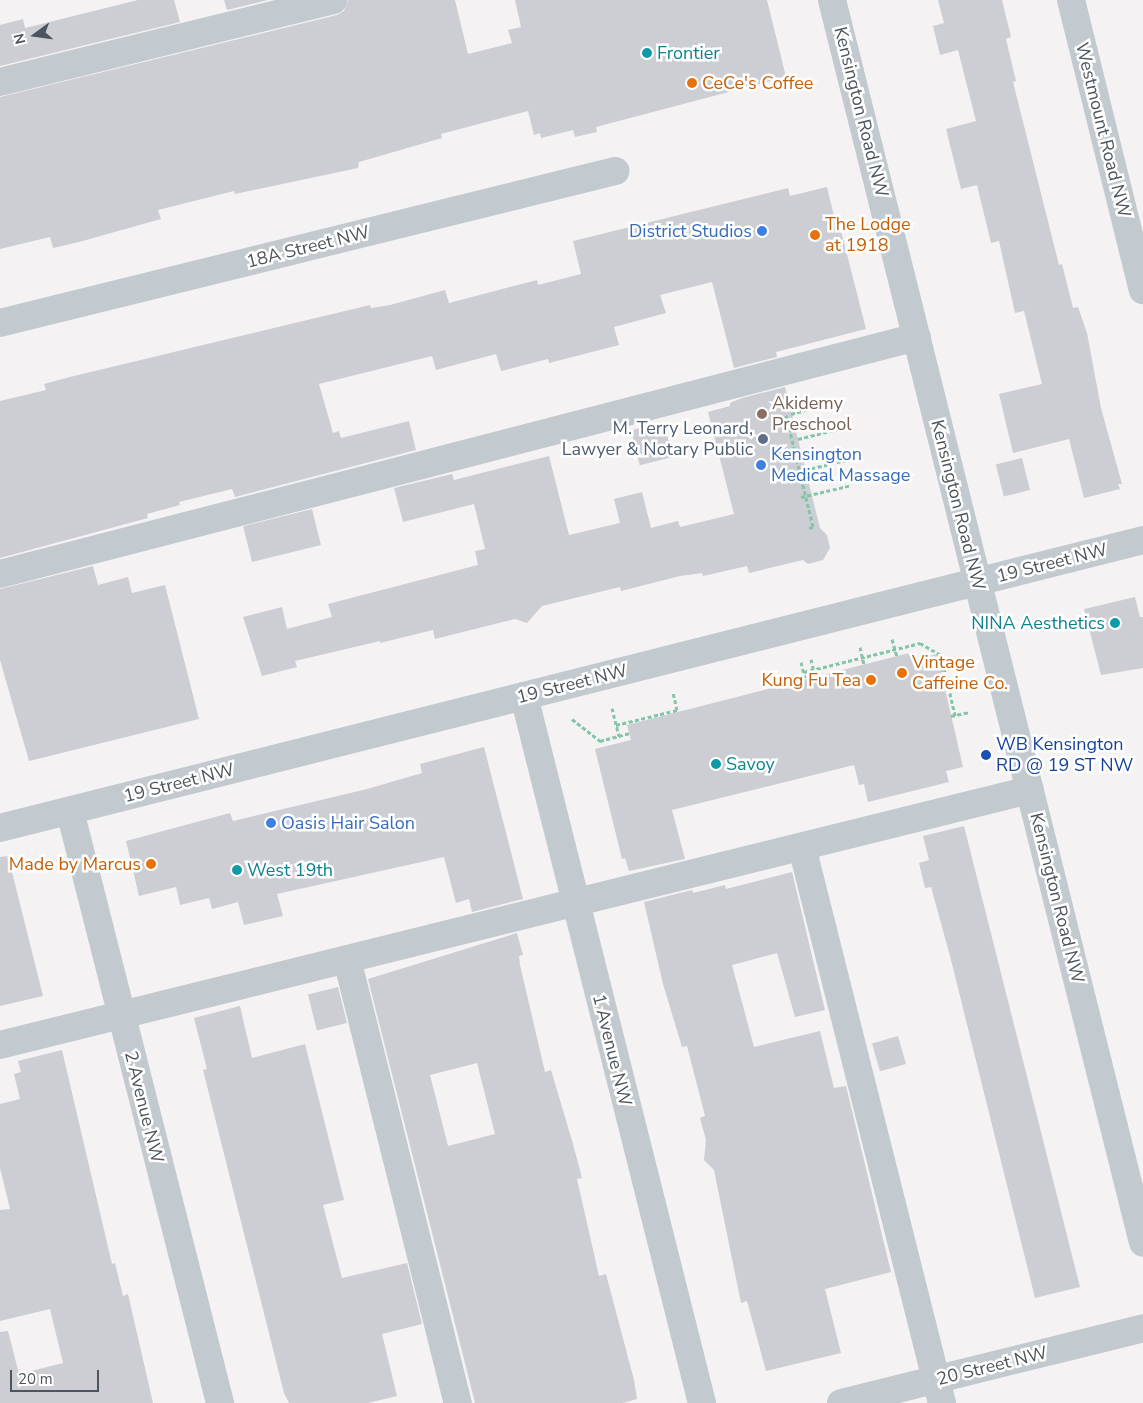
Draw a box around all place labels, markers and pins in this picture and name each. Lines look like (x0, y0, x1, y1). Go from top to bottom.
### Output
place label: Frontier (657, 42, 720, 64)
marker: Frontier (641, 47, 653, 59)
place label: CeCe's Coffee (702, 72, 813, 94)
marker: CeCe's Coffee (686, 77, 698, 89)
place label: The Lodge at 1918 (825, 214, 911, 256)
place label: District Studios (629, 220, 752, 242)
marker: District Studios (756, 225, 768, 237)
marker: The Lodge at 1918 (809, 229, 821, 241)
place label: Akidemy Preschool (772, 393, 852, 436)
marker: Akidemy Preschool (756, 408, 768, 420)
place label: M. Terry Leonard, Lawyer & Notary Public (562, 418, 753, 460)
marker: M. Terry Leonard, Lawyer & Notary Public (757, 433, 769, 445)
place label: Kensington Medical Massage (771, 444, 910, 486)
marker: Kensington Medical Massage (755, 459, 767, 471)
place label: NINA Aesthetics (971, 612, 1105, 634)
marker: NINA Aesthetics (1109, 617, 1121, 629)
place label: Vintage Caffeine Co. (912, 652, 1008, 694)
marker: Vintage Caffeine Co. (896, 667, 908, 679)
place label: Kung Fu Tea (761, 669, 861, 691)
marker: Kung Fu Tea (865, 674, 877, 686)
place label: WB Kensington RD @ 19 ST NW (996, 734, 1133, 776)
marker: WB Kensington RD @ 19 ST NW (980, 749, 992, 761)
place label: Savoy (726, 753, 775, 775)
marker: Savoy (710, 758, 722, 770)
place label: Oasis Hair Salon (281, 812, 415, 834)
marker: Oasis Hair Salon (265, 817, 277, 829)
place label: Made by Marcus (9, 853, 141, 875)
marker: Made by Marcus (145, 858, 157, 870)
place label: West 19th (247, 859, 333, 881)
marker: West 19th (231, 864, 243, 876)

